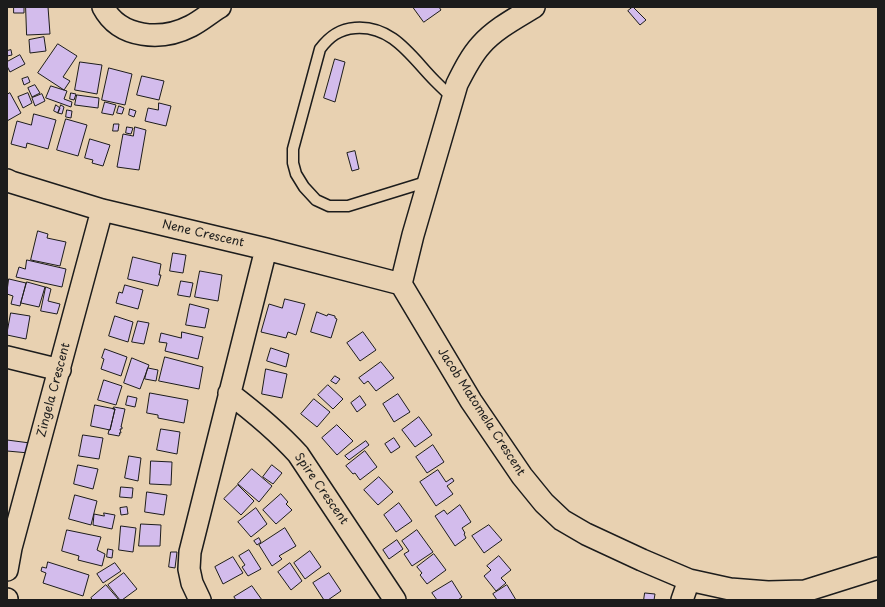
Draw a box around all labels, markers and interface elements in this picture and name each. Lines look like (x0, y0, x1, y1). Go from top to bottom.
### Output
street label: Nene Crescent (161, 218, 245, 250)
street label: Zingela Crescent (34, 341, 74, 439)
street label: Jacob Matomela Crescent (434, 345, 528, 479)
street label: Spire Crescent (291, 450, 351, 528)

